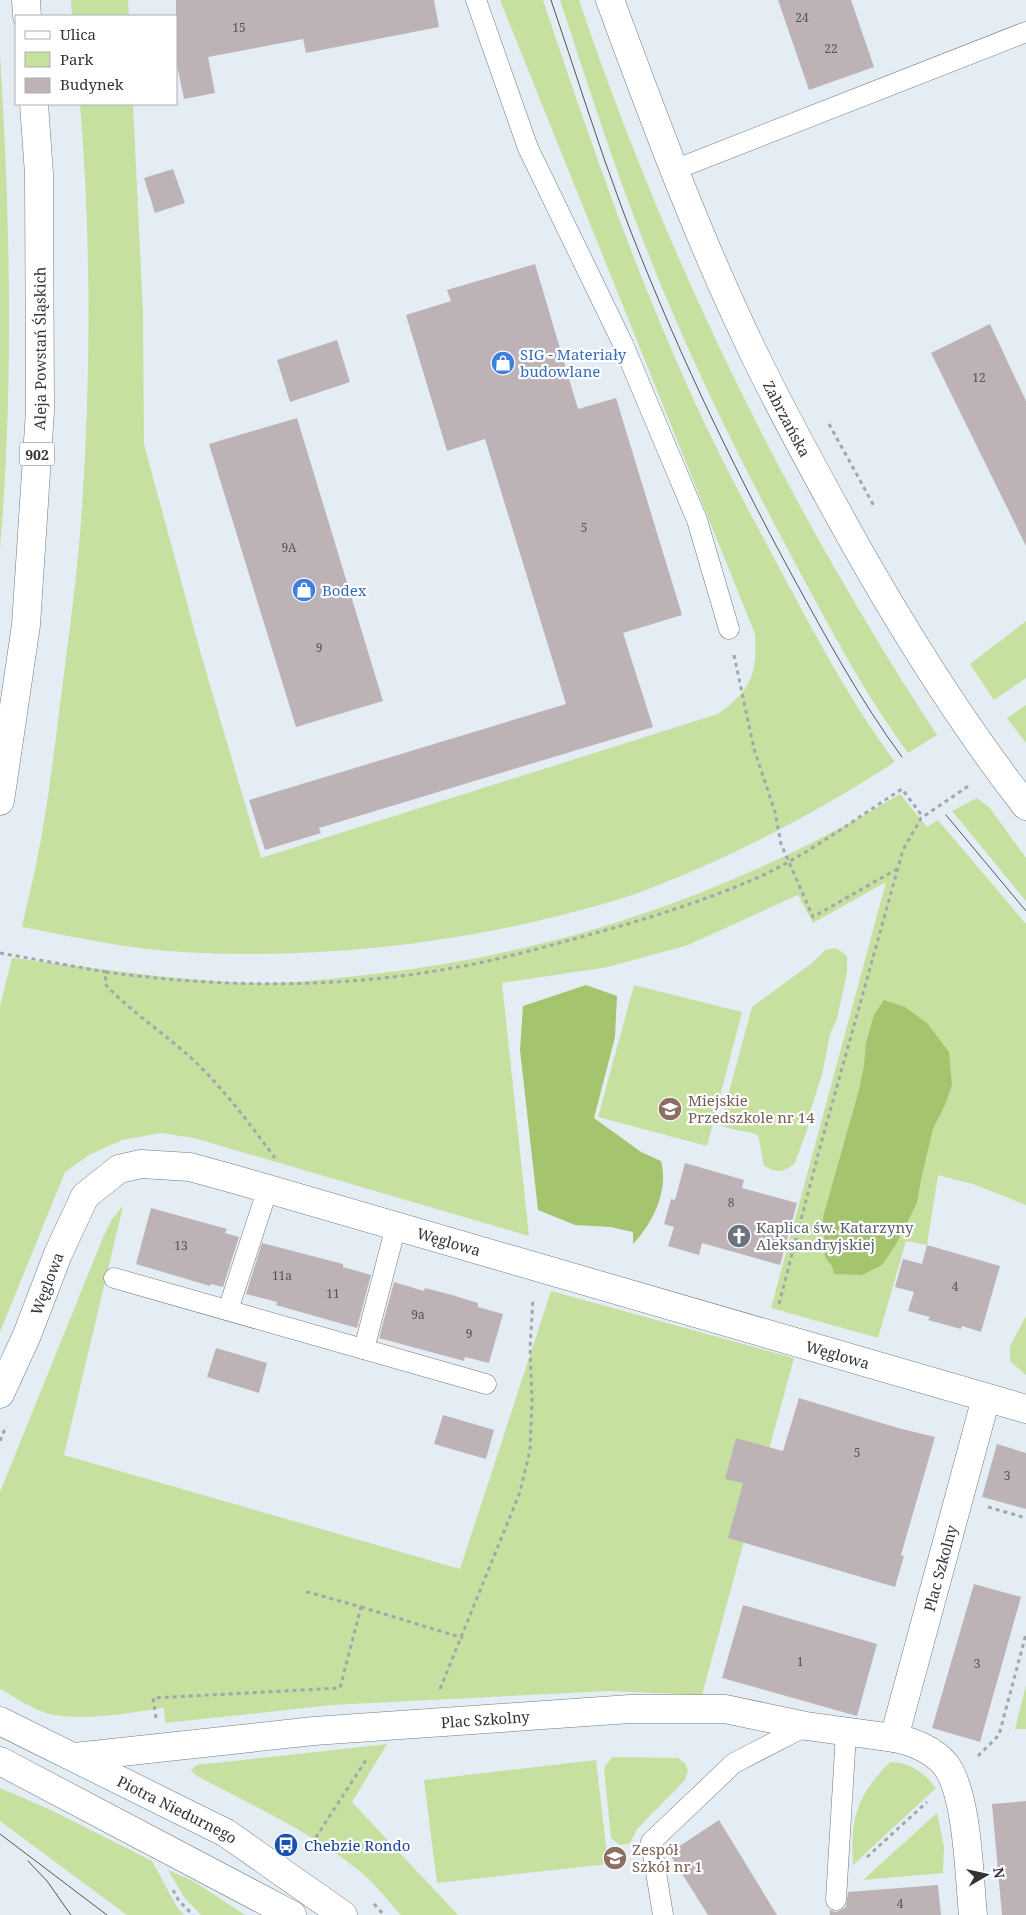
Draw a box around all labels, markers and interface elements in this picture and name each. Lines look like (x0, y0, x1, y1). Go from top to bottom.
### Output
house number: 24 (795, 9, 809, 26)
legend (15, 15, 178, 105)
house number: 15 (232, 19, 246, 36)
text: Ulica (60, 24, 96, 44)
house number: 22 (824, 40, 838, 57)
text: Park (60, 49, 94, 69)
text: Budynek (60, 74, 124, 94)
street label: Aleja Powstań Śląskich (29, 266, 50, 431)
place label: SIG - Materiały budowlane (520, 344, 627, 381)
shop icon: SIG - Materiały budowlane (490, 350, 516, 376)
house number: 12 (972, 369, 986, 386)
street label: Zabrzańska (759, 377, 815, 460)
road number: 902 (20, 442, 54, 466)
house number: 5 (581, 519, 587, 536)
house number: 9A (281, 539, 297, 556)
shop icon: Bodex (291, 577, 317, 603)
place label: Bodex (322, 580, 367, 600)
house number: 9 (316, 639, 322, 656)
place label: Miejskie Przedszkole nr 14 (688, 1090, 815, 1127)
school or university icon: Miejskie Przedszkole nr 14 (657, 1096, 683, 1122)
house number: 8 (728, 1194, 735, 1211)
place label: Kaplica św. Katarzyny Aleksandryjskiej (756, 1217, 914, 1254)
street label: Węglowa (415, 1223, 483, 1260)
church icon: Kaplica św. Katarzyny Aleksandryjskiej (726, 1223, 752, 1249)
house number: 13 (174, 1237, 188, 1254)
street label: Węglowa (26, 1249, 68, 1318)
house number: 11a (272, 1267, 292, 1284)
house number: 4 (952, 1278, 959, 1295)
house number: 11 (326, 1285, 340, 1302)
house number: 9a (411, 1306, 425, 1323)
house number: 9 (466, 1325, 472, 1342)
street label: Węglowa (803, 1336, 872, 1373)
house number: 5 (854, 1444, 860, 1461)
house number: 3 (1004, 1467, 1011, 1484)
street label: Plac Szkolny (919, 1522, 961, 1614)
house number: 1 (797, 1653, 803, 1670)
house number: 3 (974, 1655, 981, 1672)
street label: Plac Szkolny (440, 1706, 531, 1732)
street label: Piotra Niedurnego (114, 1771, 241, 1848)
bus stop icon: Chebzie Rondo (273, 1832, 299, 1858)
place label: Chebzie Rondo (304, 1835, 410, 1855)
place label: Zespół Szkół nr 1 (632, 1839, 703, 1876)
school or university icon: Zespół Szkół nr 1 (602, 1845, 628, 1871)
north arrow (961, 1850, 1011, 1900)
text: N (989, 1866, 1010, 1880)
house number: 4 (897, 1895, 904, 1912)

